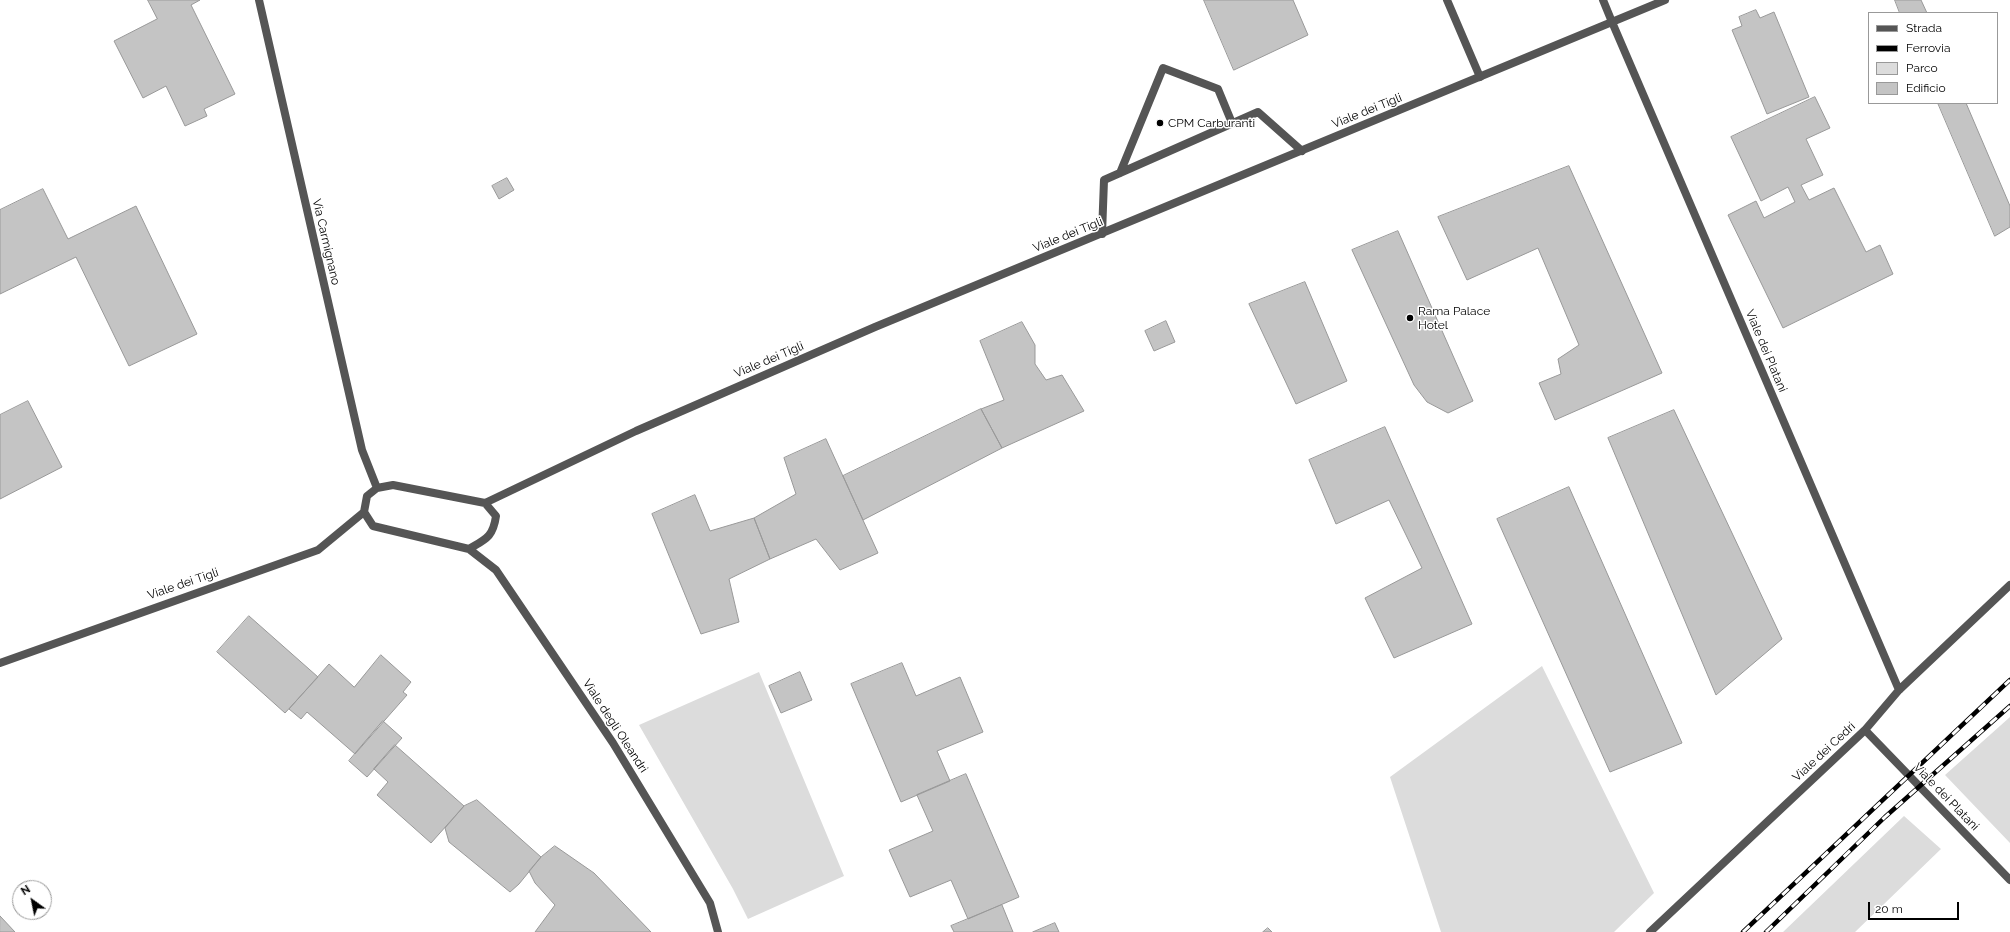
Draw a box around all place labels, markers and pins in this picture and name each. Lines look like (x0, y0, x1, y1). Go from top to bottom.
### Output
place label: CPM Carburanti (1168, 116, 1255, 130)
marker: CPM Carburanti (1155, 118, 1165, 128)
place label: Rama Palace Hotel (1418, 304, 1490, 332)
marker: Rama Palace Hotel (1405, 313, 1415, 323)

